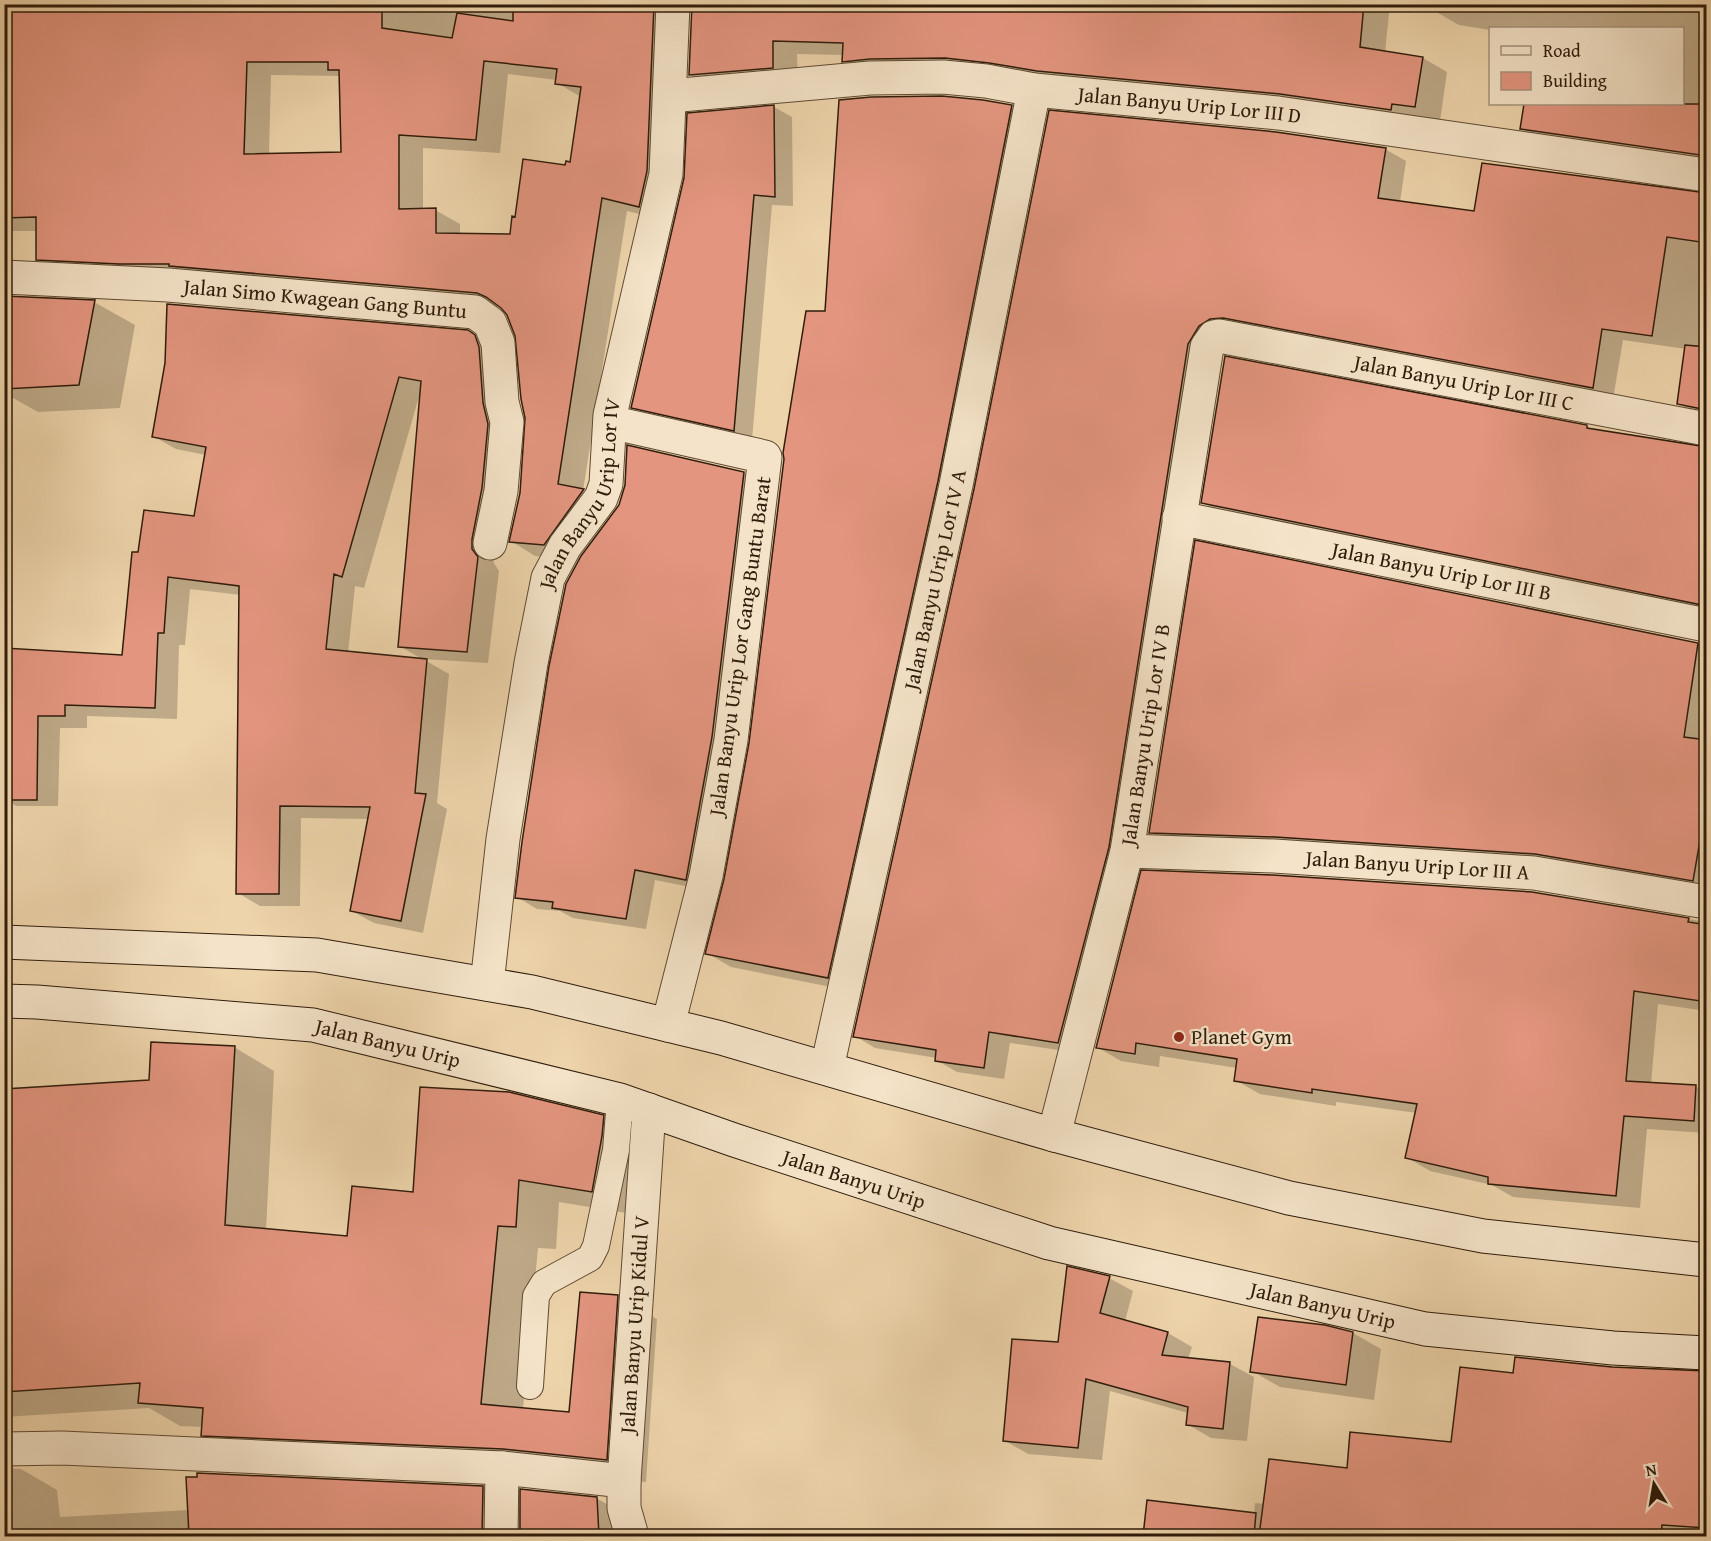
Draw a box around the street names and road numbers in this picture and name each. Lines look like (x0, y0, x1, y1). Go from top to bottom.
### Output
street label: Jalan Banyu Urip Lor III D (1073, 78, 1303, 131)
street label: Jalan Simo Kwagean Gang Buntu (179, 270, 469, 326)
street label: Jalan Banyu Urip Lor III C (1348, 346, 1576, 418)
street label: Jalan Banyu Urip Lor IV (530, 395, 628, 594)
street label: Jalan Banyu Urip Lor IV A (894, 466, 974, 696)
street label: Jalan Banyu Urip Lor Gang Buntu Barat (700, 474, 779, 821)
street label: Jalan Banyu Urip Lor III B (1326, 533, 1554, 608)
street label: Jalan Banyu Urip Lor IV B (1112, 621, 1178, 851)
street label: Jalan Banyu Urip Lor III A (1302, 842, 1531, 888)
street label: Jalan Banyu Urip (309, 1009, 464, 1075)
street label: Jalan Banyu Urip (776, 1140, 930, 1217)
street label: Jalan Banyu Urip Kidul V (611, 1214, 657, 1438)
street label: Jalan Banyu Urip (1244, 1273, 1399, 1337)

